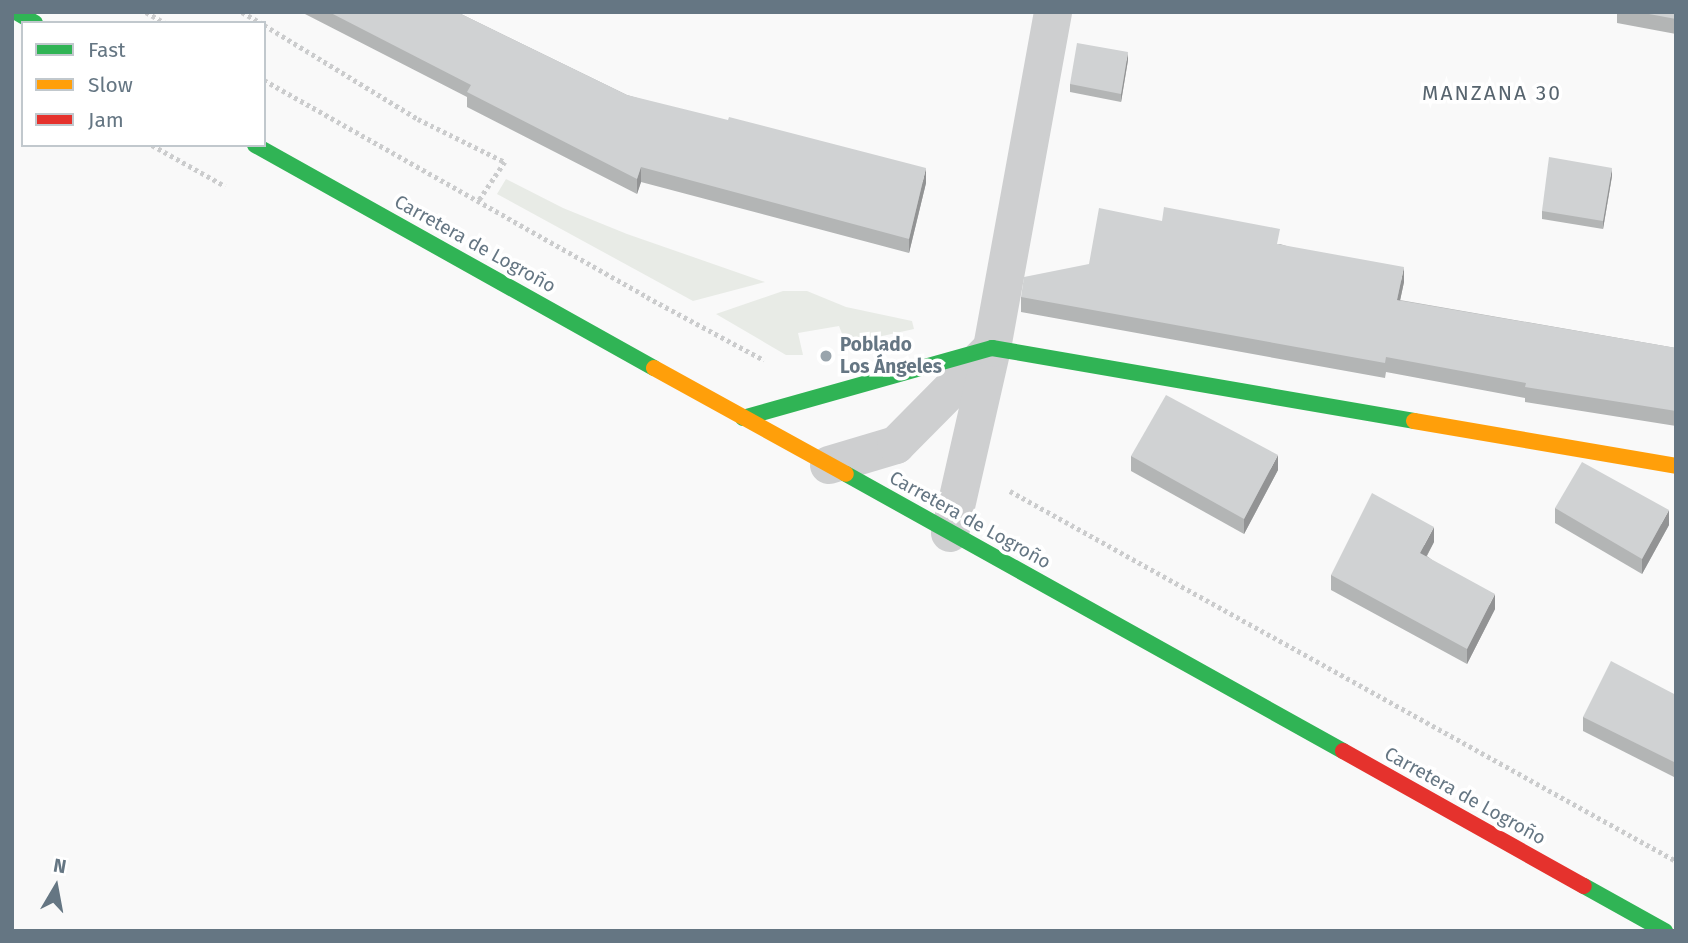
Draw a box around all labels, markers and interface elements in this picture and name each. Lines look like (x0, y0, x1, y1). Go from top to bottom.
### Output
legend (21, 21, 266, 147)
text: Fast (88, 37, 126, 63)
text: Slow (88, 72, 133, 98)
district label: MANZANA 30 (1423, 80, 1561, 106)
text: Jam (88, 107, 124, 133)
street label: Carretera de Logroño (390, 190, 560, 298)
place label: Poblado Los Ángeles (840, 334, 942, 378)
marker: Poblado Los Ángeles (818, 348, 834, 364)
street label: Carretera de Logroño (885, 466, 1055, 574)
street label: Carretera de Logroño (1380, 742, 1550, 850)
north arrow (21, 852, 91, 922)
text: N (52, 853, 68, 878)

